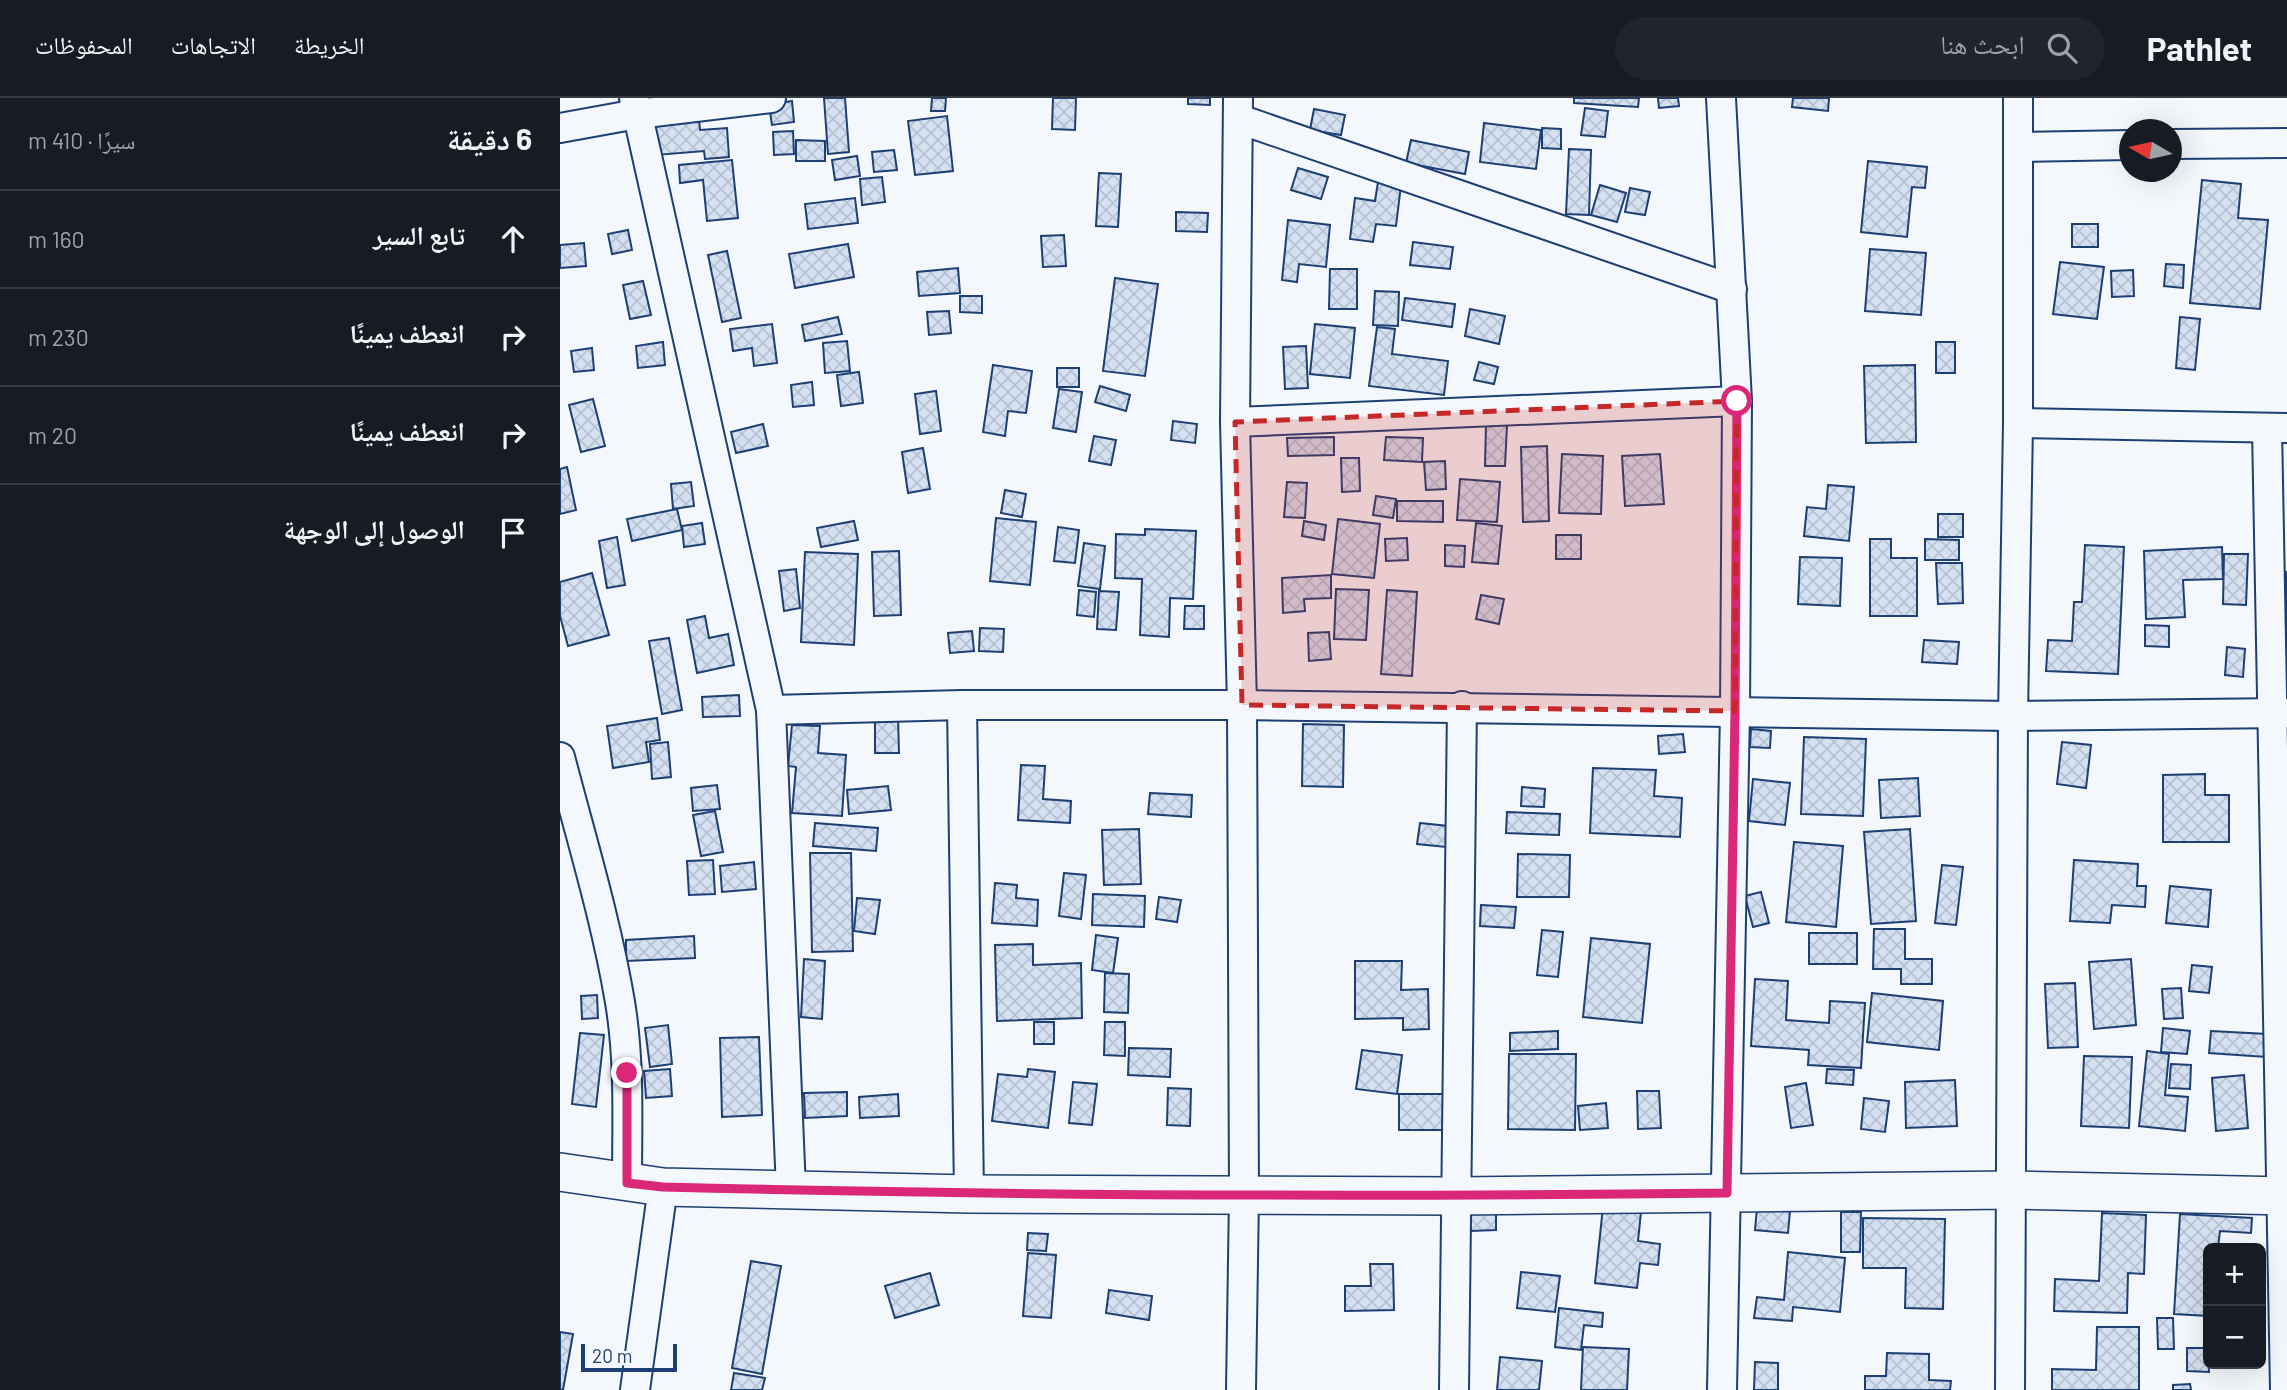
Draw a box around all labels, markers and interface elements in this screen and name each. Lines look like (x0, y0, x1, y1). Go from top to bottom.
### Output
search box (1615, 17, 2105, 80)
text: ابحث هنا (1940, 28, 2025, 59)
text: Pathlet (2147, 28, 2252, 68)
icon: search (2043, 29, 2081, 67)
text: المحفوظات (35, 30, 133, 59)
text: الاتجاهات (171, 30, 256, 59)
text: الخريطة (294, 30, 365, 59)
north arrow (2119, 119, 2182, 182)
text: 6 دقيقة (447, 120, 532, 156)
text: سيرًا · 410 m (28, 126, 135, 154)
text: تابع السير (373, 219, 465, 250)
icon: ahead (494, 220, 532, 258)
text: 160 m (28, 225, 85, 253)
text: انعطف يمينًا (350, 317, 465, 348)
icon: right (494, 318, 532, 356)
text: 230 m (28, 323, 89, 351)
route start (1721, 385, 1752, 416)
text: انعطف يمينًا (350, 415, 465, 446)
icon: right (494, 416, 532, 454)
text: 20 m (28, 421, 77, 449)
text: الوصول إلى الوجهة (284, 513, 465, 544)
icon: arrive (494, 514, 532, 552)
route end (611, 1057, 642, 1088)
map controls (2203, 1243, 2266, 1369)
button: + (2203, 1243, 2266, 1306)
button: − (2203, 1306, 2266, 1369)
scale bar (581, 1341, 677, 1373)
text: 20 m (592, 1344, 632, 1367)

